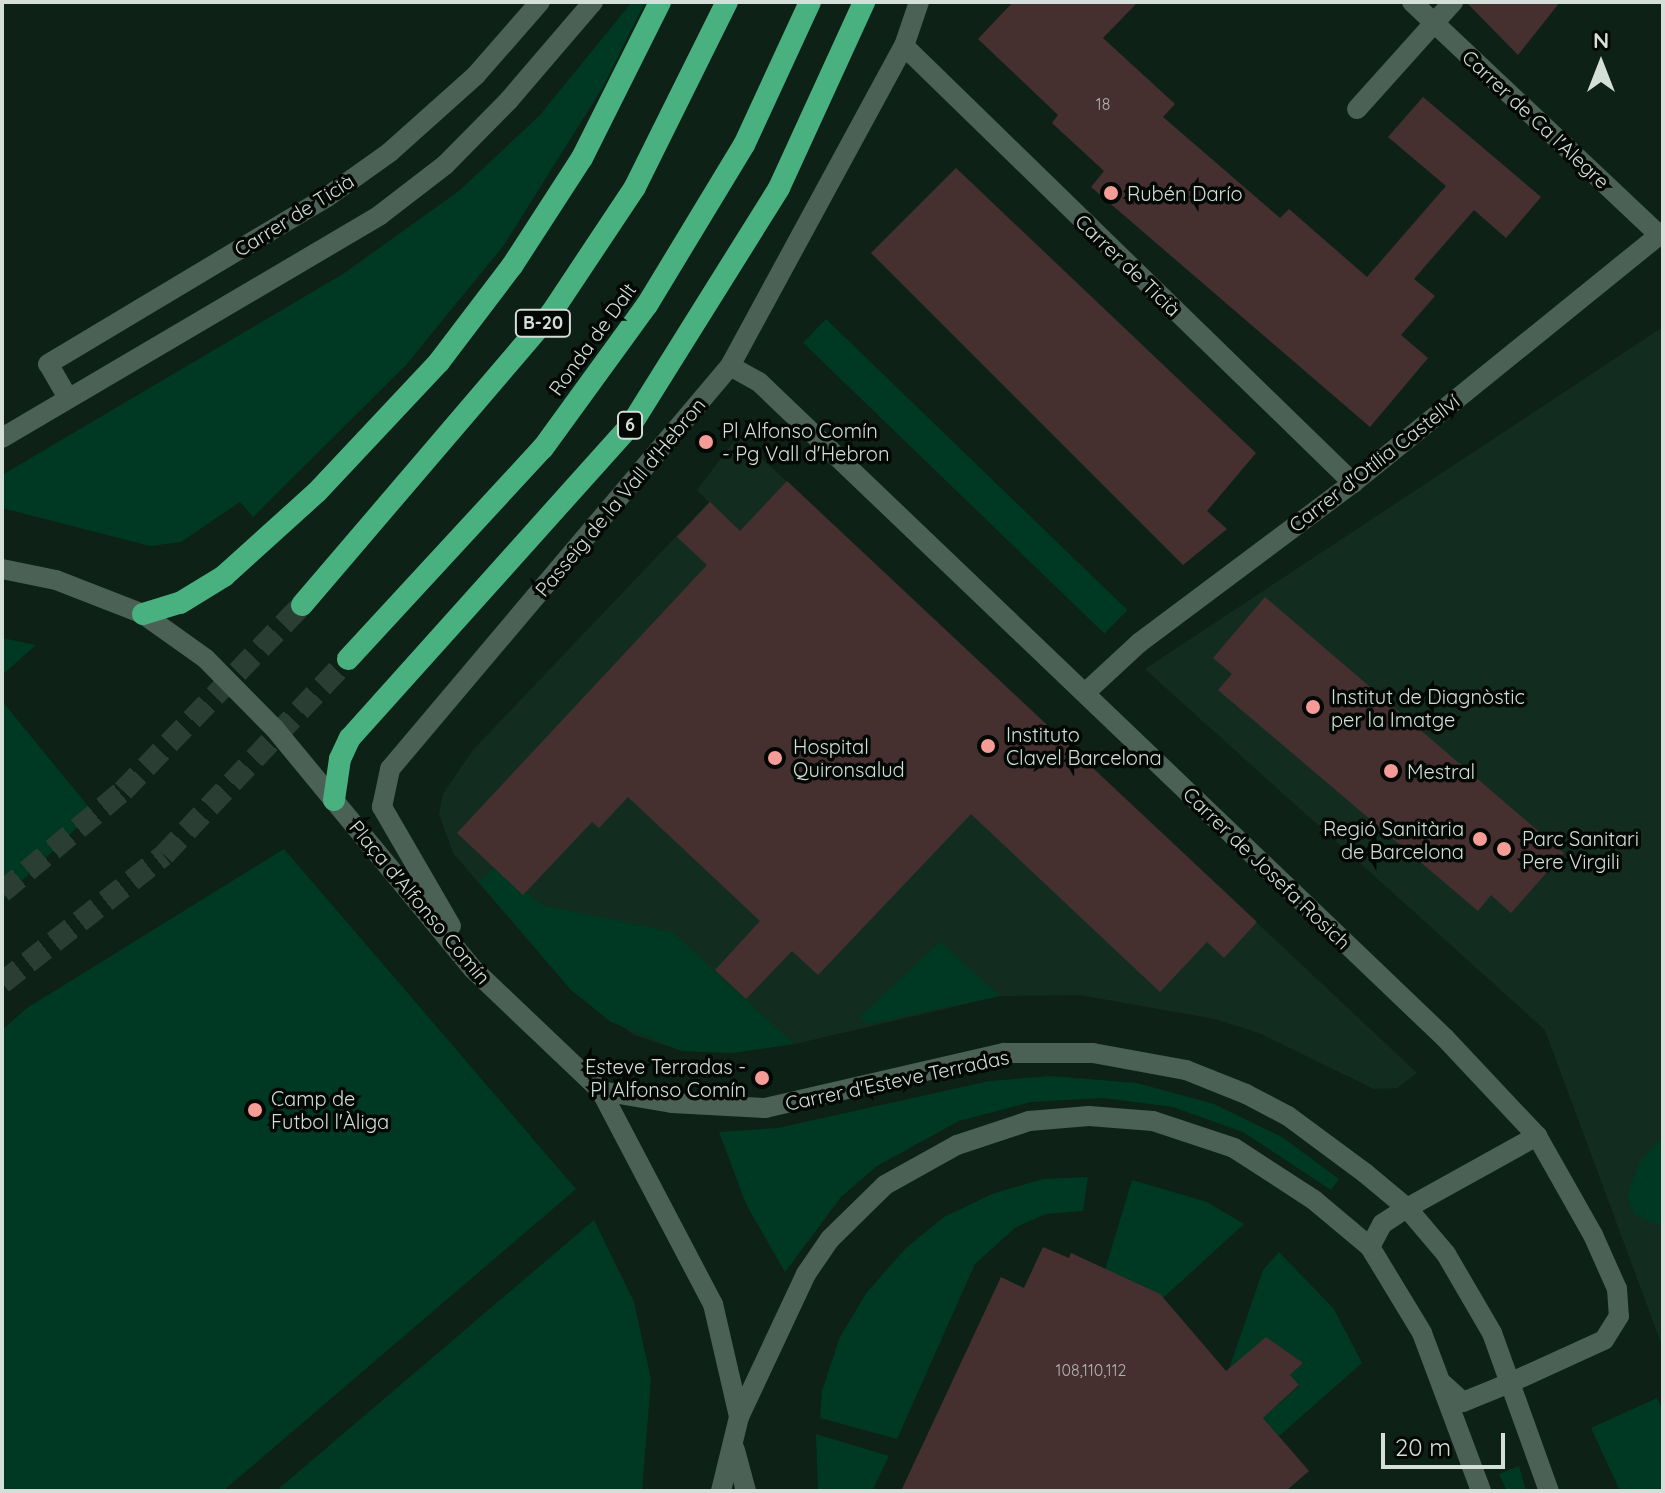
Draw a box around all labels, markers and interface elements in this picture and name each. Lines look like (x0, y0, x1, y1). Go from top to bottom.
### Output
north arrow (1561, 24, 1641, 104)
text: N (1593, 26, 1609, 54)
street label: Carrer de Ca l'Alegre (1458, 45, 1614, 193)
house number: 18 (1096, 94, 1110, 114)
street label: Carrer de Ticià (230, 169, 358, 261)
place label: Rubén Darío (1127, 181, 1243, 205)
marker: Rubén Darío (1102, 184, 1120, 202)
street label: Carrer de Ticià (1071, 209, 1185, 321)
street label: Ronda de Dalt (543, 278, 641, 400)
road number: B-20 (513, 309, 573, 337)
street label: Carrer d'Otília Castellví (1284, 389, 1464, 537)
street label: Passeig de la Vall d'Hebron (530, 393, 710, 601)
road number: 6 (616, 411, 644, 439)
place label: Pl Alfonso Comín - Pg Vall d'Hebron (722, 418, 889, 465)
marker: Pl Alfonso Comín - Pg Vall d'Hebron (697, 433, 715, 451)
place label: Institut de Diagnòstic per la Imatge (1331, 684, 1525, 731)
marker: Institut de Diagnòstic per la Imatge (1302, 696, 1324, 718)
place label: Instituto Clavel Barcelona (1006, 722, 1162, 769)
place label: Hospital Quironsalud (793, 734, 905, 781)
marker: Instituto Clavel Barcelona (977, 735, 999, 757)
marker: Hospital Quironsalud (764, 747, 786, 769)
place label: Mestral (1407, 759, 1475, 783)
marker: Mestral (1382, 762, 1400, 780)
street label: Carrer de Josefa Rosich (1178, 782, 1356, 954)
street label: Plaça d'Alfonso Comín (344, 815, 496, 989)
place label: Regió Sanitària de Barcelona (1323, 816, 1464, 863)
place label: Parc Sanitari Pere Virgili (1522, 826, 1639, 873)
marker: Regió Sanitària de Barcelona (1471, 830, 1489, 848)
marker: Parc Sanitari Pere Virgili (1493, 838, 1515, 860)
street label: Carrer d'Esteve Terradas (783, 1045, 1011, 1115)
place label: Esteve Terradas - Pl Alfonso Comín (585, 1054, 746, 1101)
marker: Esteve Terradas - Pl Alfonso Comín (753, 1069, 771, 1087)
place label: Camp de Futbol l'Àliga (271, 1086, 389, 1133)
marker: Camp de Futbol l'Àliga (246, 1101, 264, 1119)
house number: 108,110,112 (1056, 1360, 1126, 1380)
scale bar (1385, 1417, 1509, 1467)
text: 20 m (1395, 1432, 1451, 1462)

